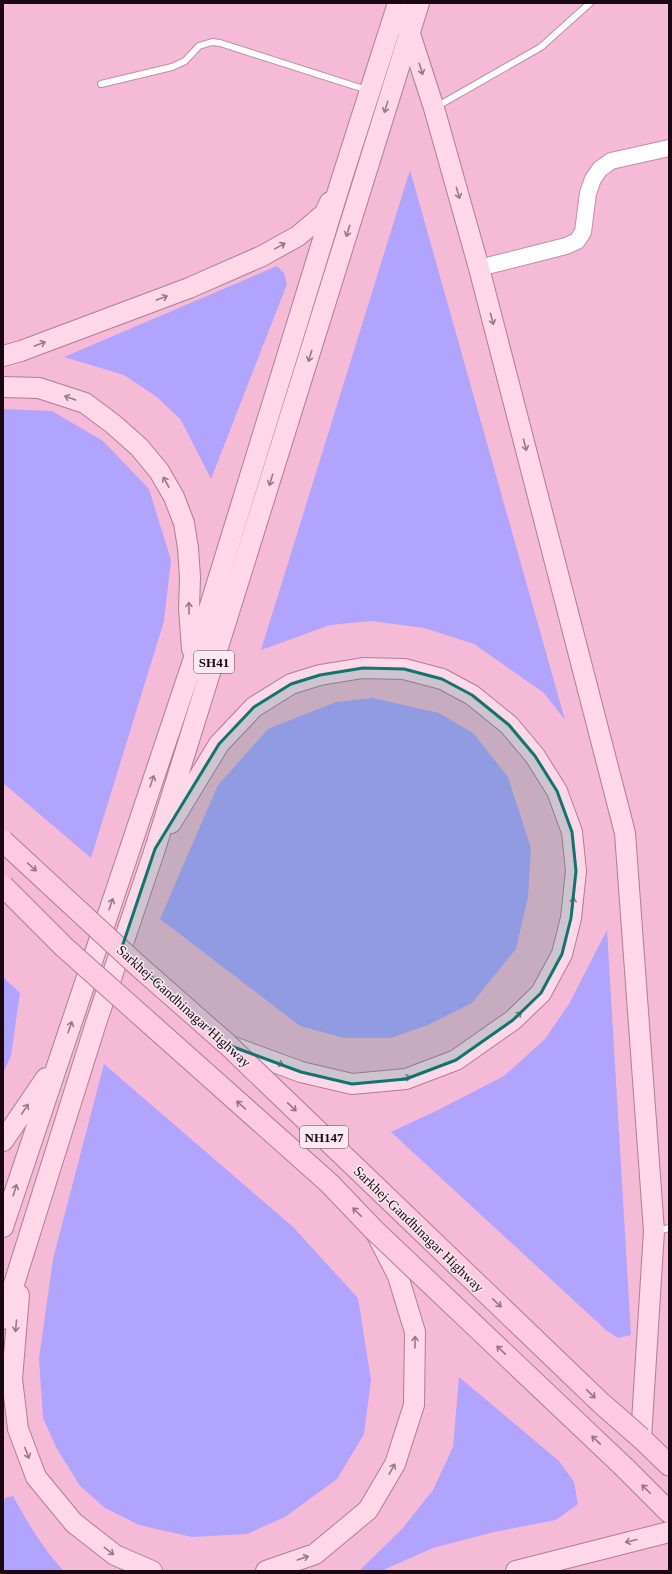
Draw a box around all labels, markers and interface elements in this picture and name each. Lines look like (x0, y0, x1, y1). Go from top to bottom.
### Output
one-way arrow (418, 62, 425, 75)
one-way arrow (382, 100, 389, 113)
one-way arrow (455, 187, 462, 200)
one-way arrow (344, 225, 351, 238)
one-way arrow (274, 241, 286, 249)
one-way arrow (155, 294, 167, 302)
one-way arrow (489, 312, 496, 325)
one-way arrow (34, 339, 46, 347)
one-way arrow (305, 349, 313, 361)
one-way arrow (64, 393, 76, 401)
one-way arrow (522, 438, 529, 451)
one-way arrow (267, 473, 274, 486)
one-way arrow (161, 476, 169, 488)
one-way arrow (185, 602, 193, 615)
road number: SH41 (194, 651, 234, 673)
one-way arrow (149, 775, 157, 787)
one-way arrow (27, 862, 37, 872)
one-way arrow (569, 897, 576, 910)
one-way arrow (108, 898, 115, 911)
street label: Sarkhej-Gandhinagar Highway (114, 942, 254, 1070)
one-way arrow (512, 1011, 522, 1021)
one-way arrow (67, 1021, 74, 1034)
one-way arrow (271, 1060, 283, 1068)
one-way arrow (398, 1074, 411, 1082)
one-way arrow (236, 1101, 246, 1110)
one-way arrow (287, 1102, 297, 1112)
one-way arrow (21, 1103, 29, 1114)
road number: NH147 (300, 1126, 348, 1148)
street label: Sarkhej-Gandhinagar Highway (351, 1163, 487, 1295)
one-way arrow (12, 1185, 20, 1197)
one-way arrow (352, 1207, 362, 1217)
one-way arrow (492, 1299, 502, 1308)
one-way arrow (13, 1319, 20, 1332)
one-way arrow (411, 1336, 419, 1349)
one-way arrow (496, 1345, 506, 1355)
one-way arrow (586, 1389, 596, 1398)
one-way arrow (591, 1436, 601, 1445)
one-way arrow (23, 1447, 31, 1459)
one-way arrow (389, 1463, 396, 1475)
one-way arrow (641, 1484, 651, 1494)
one-way arrow (625, 1538, 638, 1546)
one-way arrow (104, 1547, 115, 1555)
one-way arrow (296, 1554, 308, 1562)

